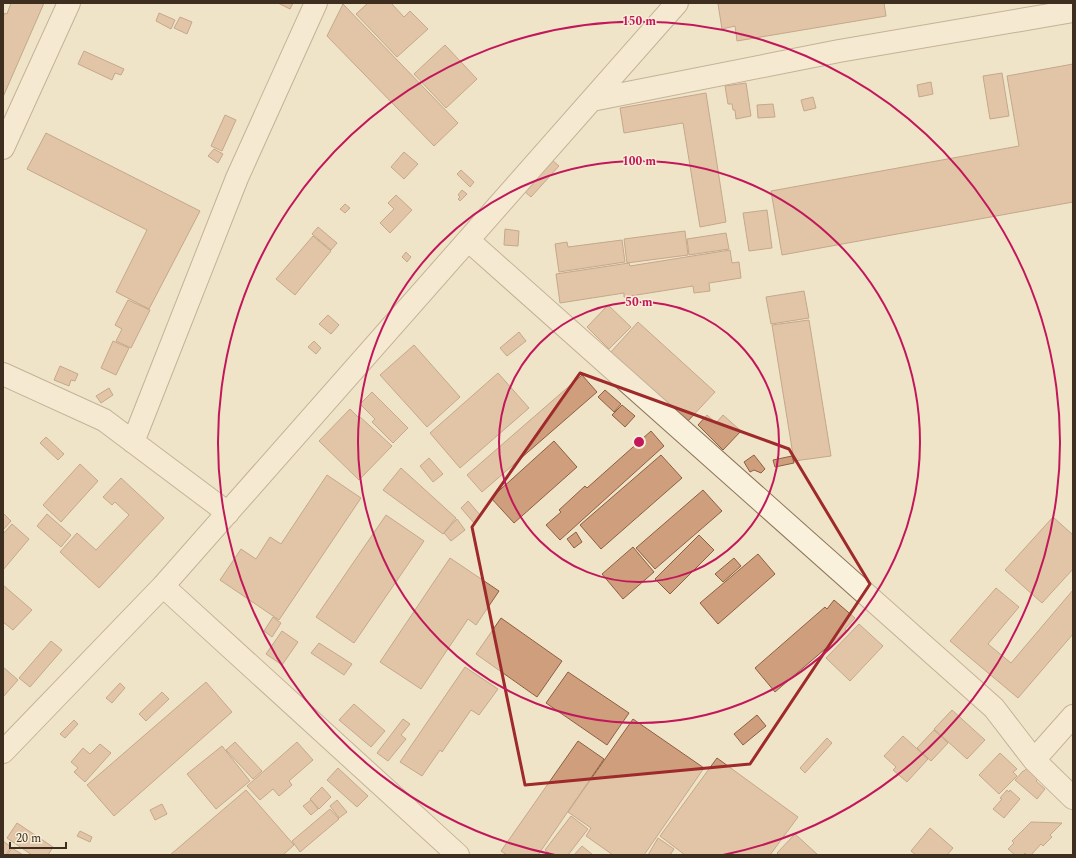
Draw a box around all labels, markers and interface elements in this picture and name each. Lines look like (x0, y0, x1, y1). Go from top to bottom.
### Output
text: 150 m (622, 12, 656, 31)
text: 100 m (622, 152, 656, 171)
text: 50 m (625, 293, 653, 312)
centre of rings (632, 435, 646, 449)
scale bar (10, 824, 66, 850)
text: 20 m (16, 829, 41, 848)

